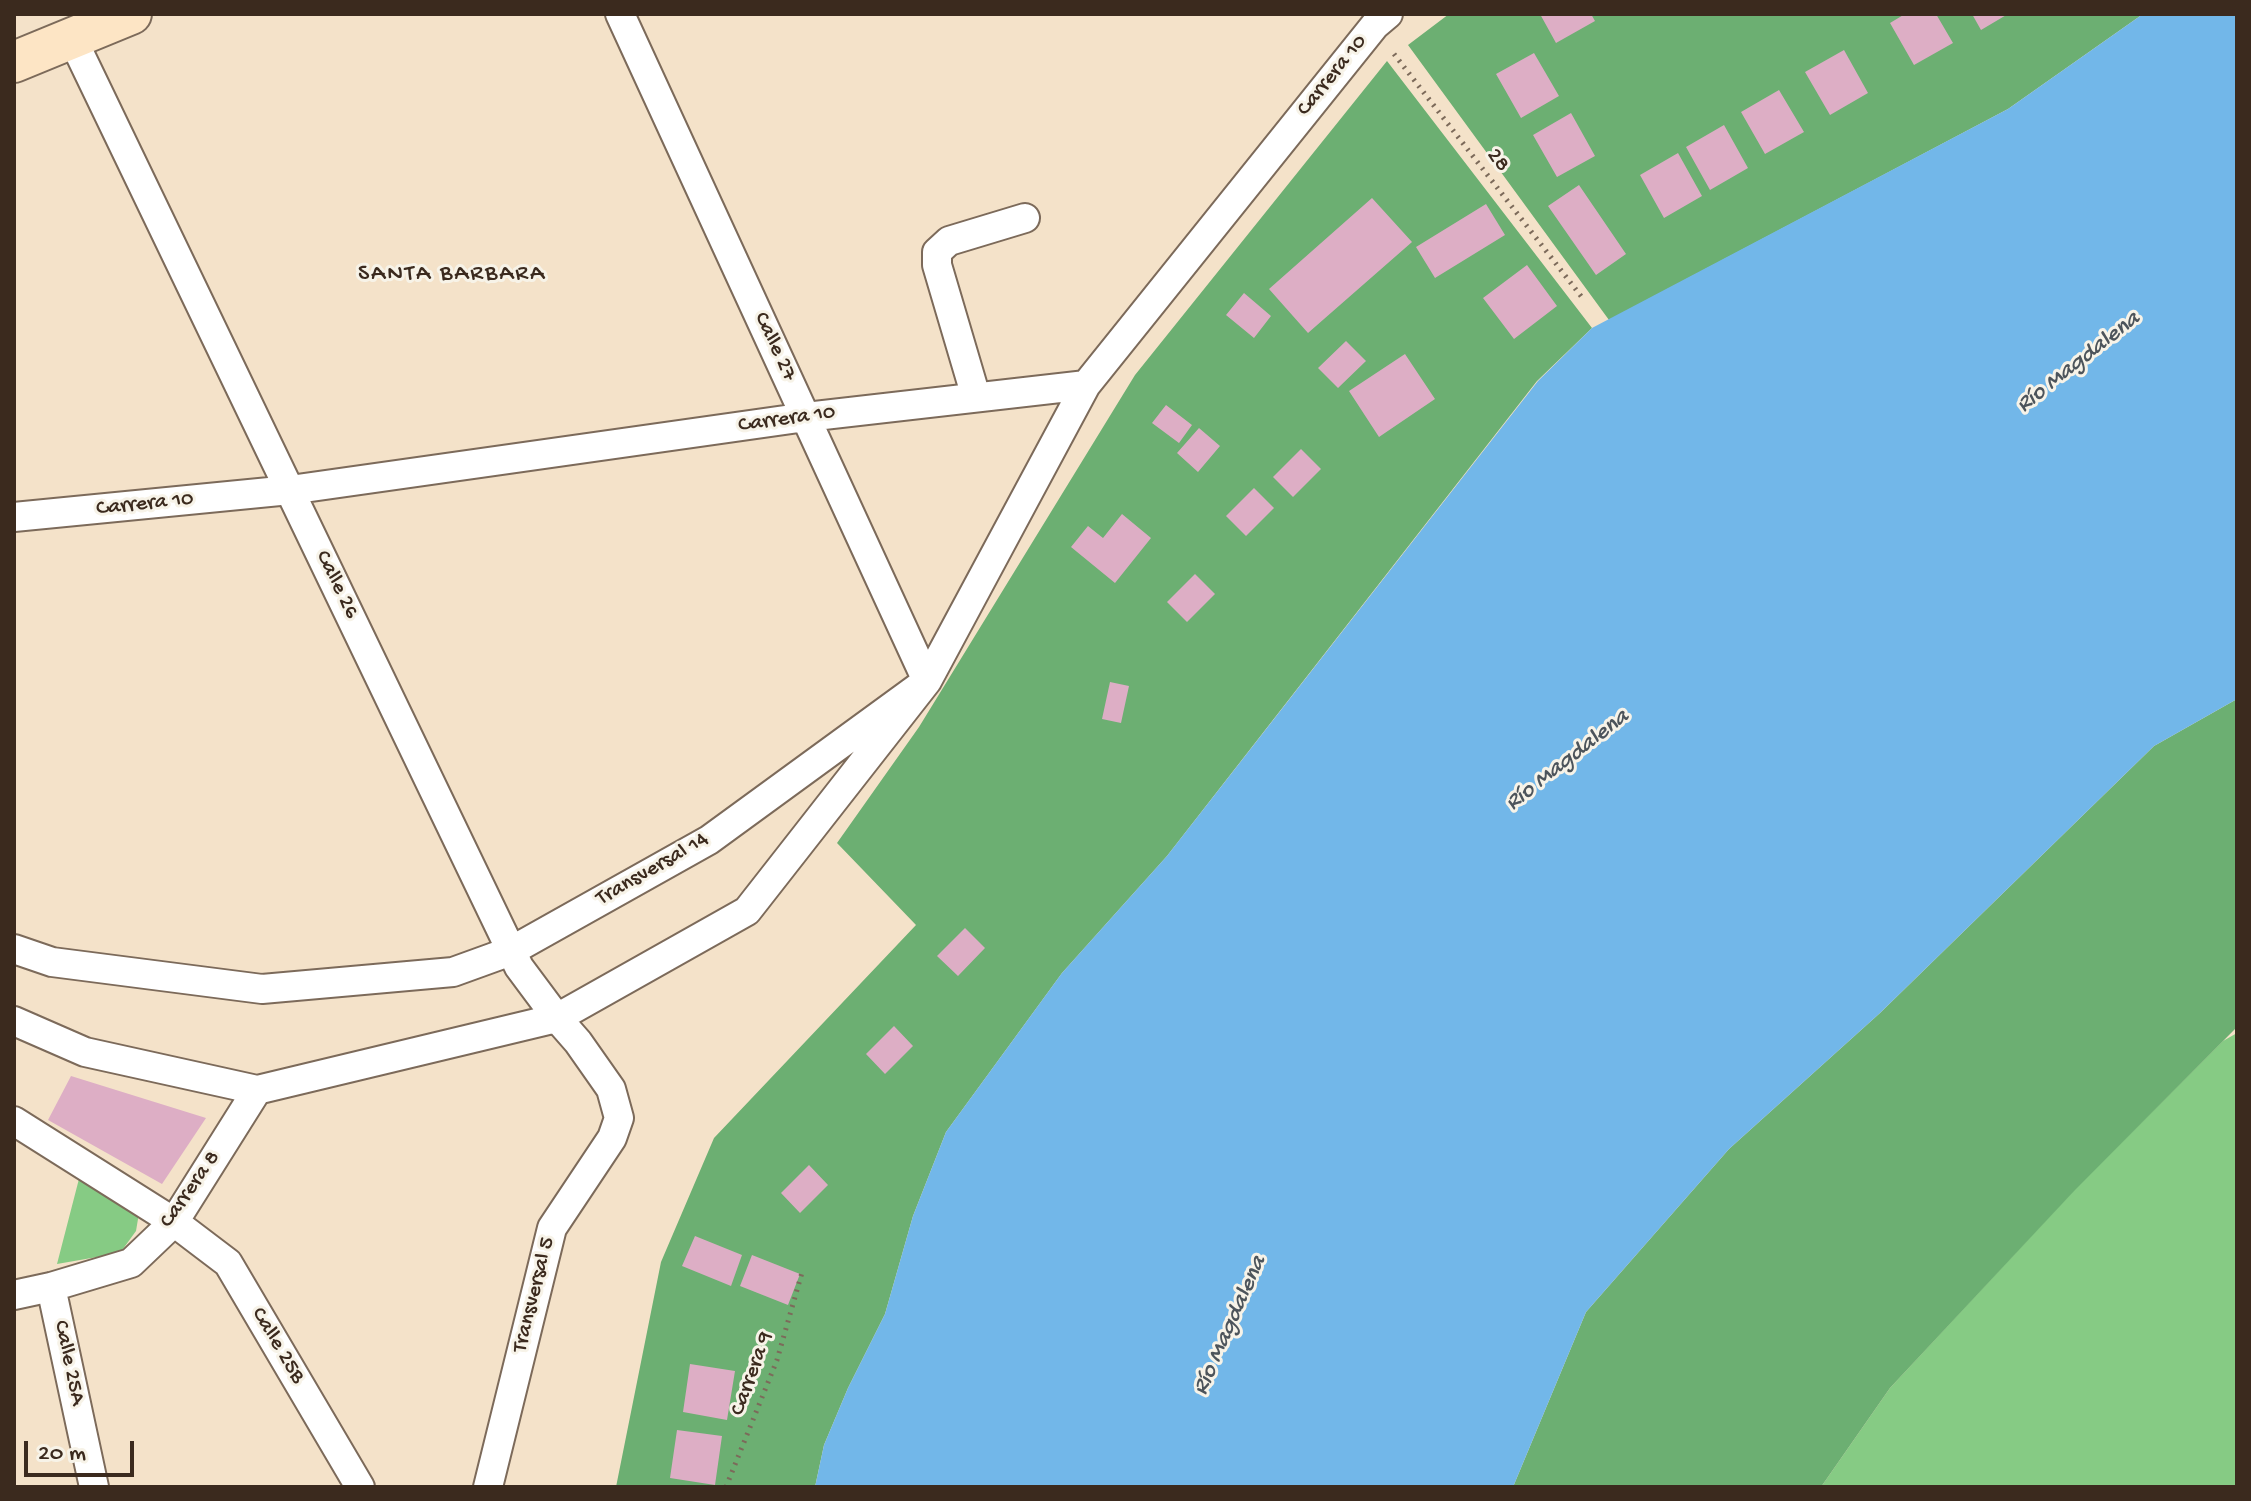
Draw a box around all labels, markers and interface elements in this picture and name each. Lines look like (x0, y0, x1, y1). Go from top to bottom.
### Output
street label: Carrera 10 (1292, 30, 1374, 122)
street label: 28 (1480, 144, 1514, 178)
district label: SANTA BARBARA (358, 261, 546, 289)
water label: Río Magdalena (2011, 306, 2147, 420)
street label: Calle 27 (747, 309, 801, 385)
street label: Carrera 10 (737, 400, 837, 440)
street label: Carrera 10 (95, 487, 195, 523)
street label: Calle 26 (308, 547, 364, 623)
water label: Río Magdalena (1500, 704, 1636, 818)
street label: Transversal 14 (592, 827, 714, 913)
street label: Carrera 8 (155, 1146, 227, 1234)
street label: Transversal 5 (508, 1235, 562, 1355)
water label: Río Magdalena (1187, 1252, 1275, 1400)
street label: Calle 25B (244, 1303, 310, 1389)
street label: Calle 25A (46, 1318, 90, 1408)
street label: Carrera 9 (726, 1328, 780, 1420)
scale bar (28, 1425, 138, 1475)
text: 20 m (38, 1440, 86, 1469)

